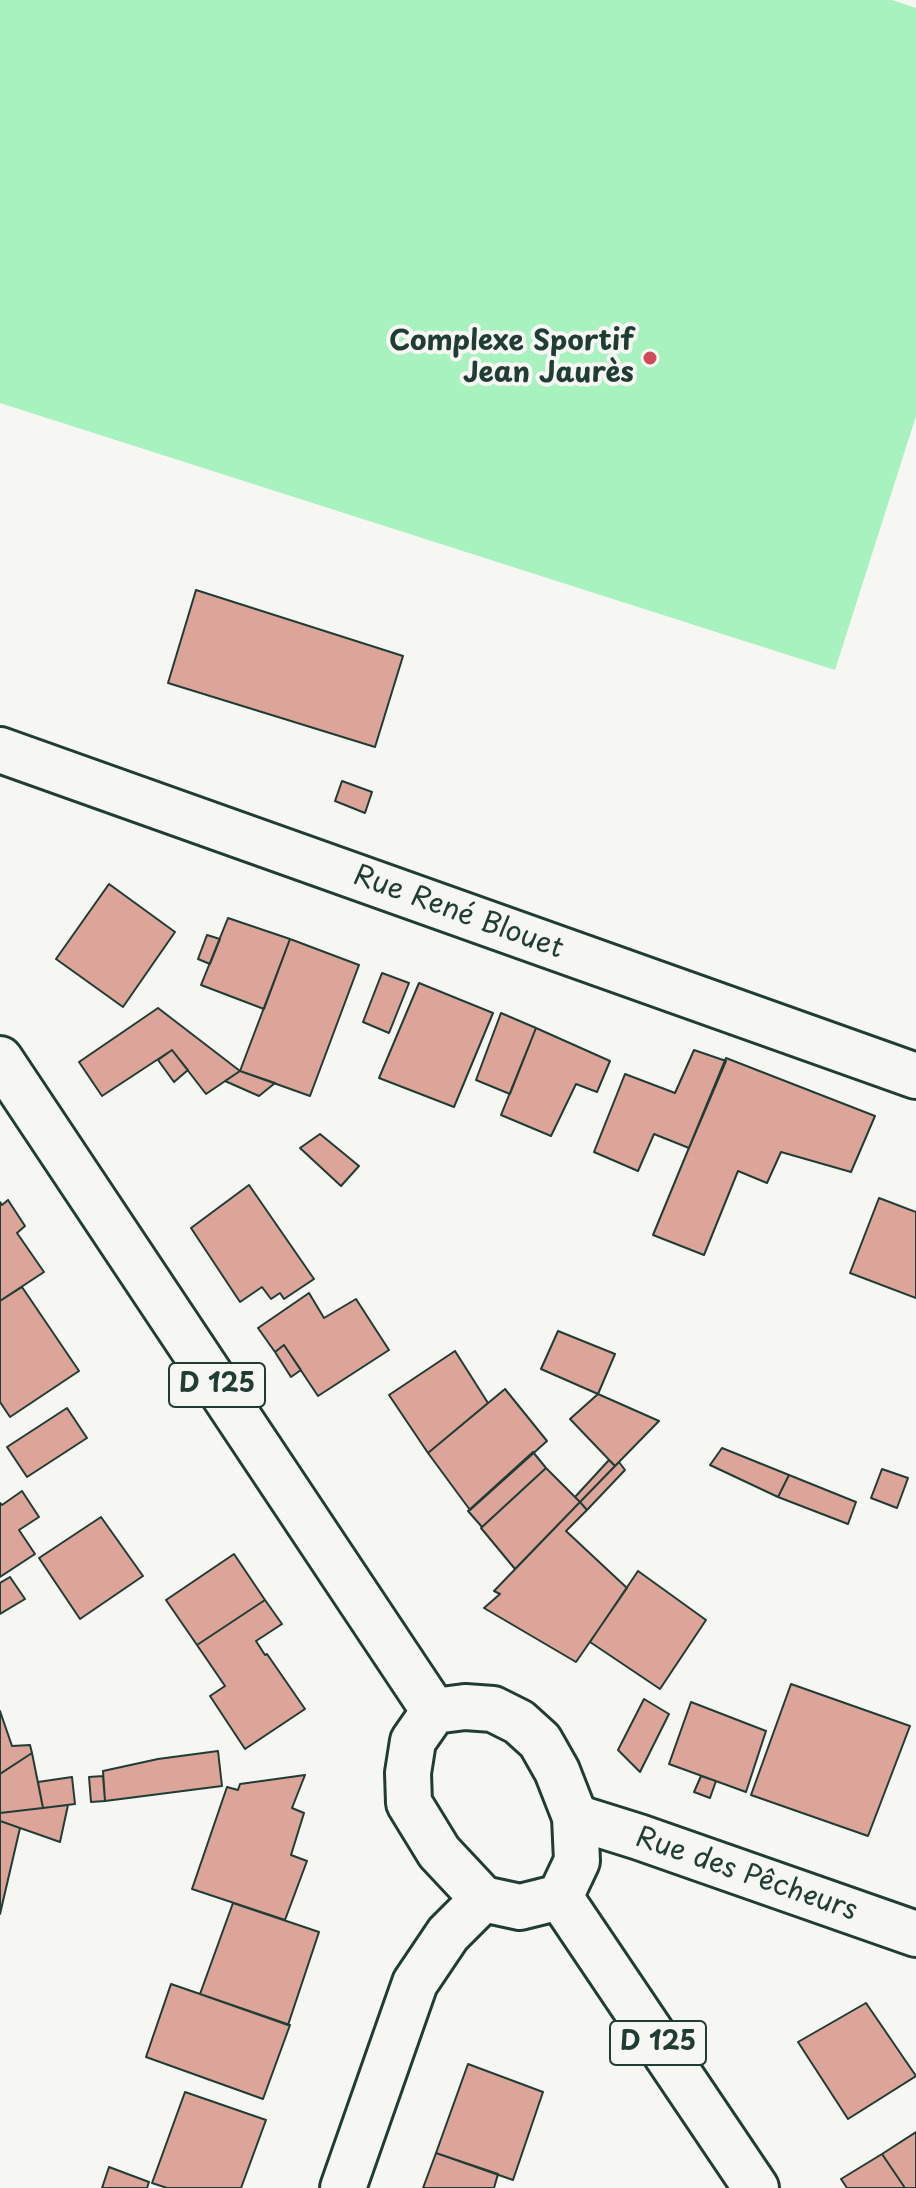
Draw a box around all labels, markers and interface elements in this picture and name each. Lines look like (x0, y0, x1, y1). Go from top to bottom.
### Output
place label: Complexe Sportif Jean Jaurès (389, 325, 634, 391)
marker: Complexe Sportif Jean Jaurès (641, 349, 659, 367)
street label: Rue René Blouet (348, 859, 568, 967)
road number: D 125 (169, 1363, 265, 1407)
street label: Rue des Pêcheurs (631, 1821, 861, 1929)
road number: D 125 (610, 2021, 706, 2065)

